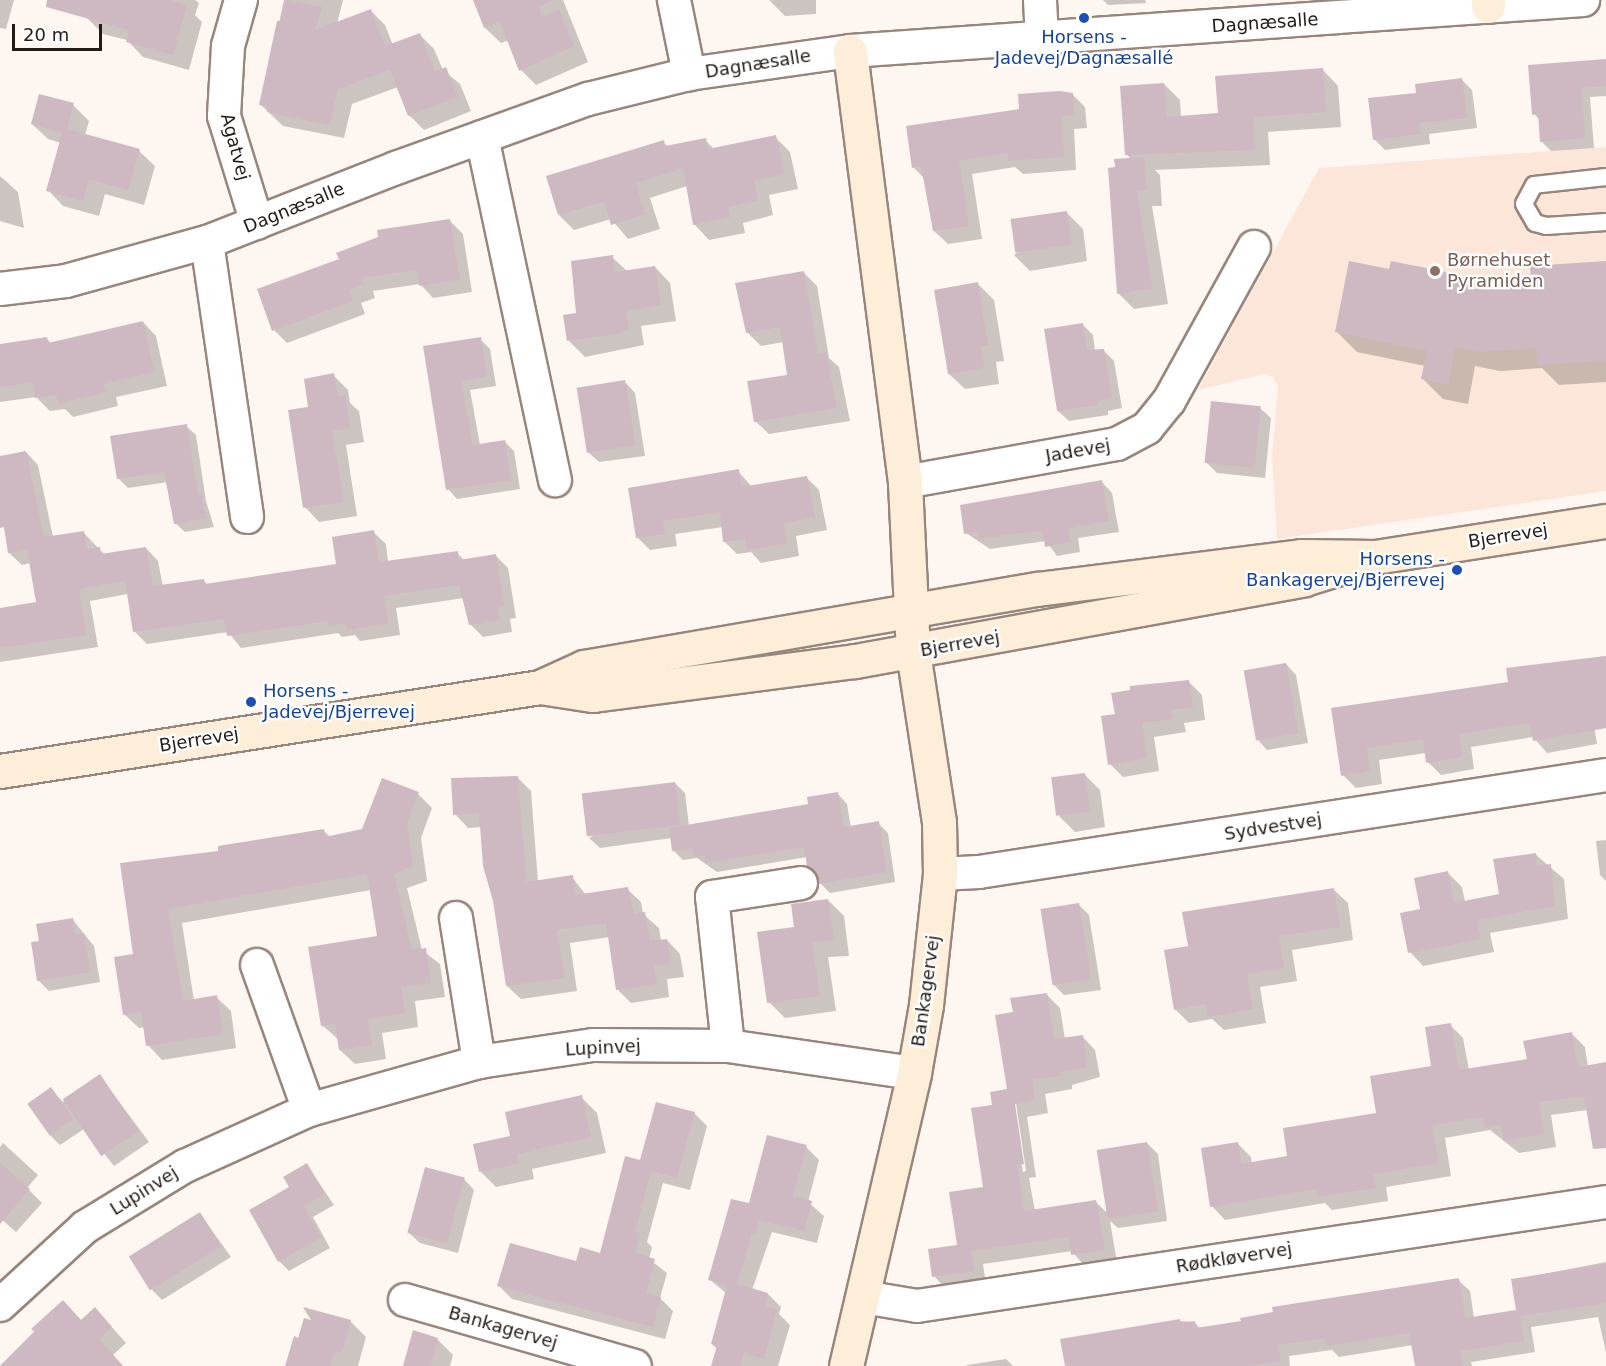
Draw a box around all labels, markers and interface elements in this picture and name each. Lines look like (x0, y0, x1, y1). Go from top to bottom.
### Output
street label: Dagnæsalle (1211, 8, 1319, 38)
marker: Horsens - Jadevej/Dagnæsallé (1077, 11, 1091, 25)
scale bar (15, 12, 105, 50)
text: 20 m (23, 24, 69, 45)
place label: Horsens - Jadevej/Dagnæsallé (995, 27, 1173, 70)
street label: Dagnæsalle (704, 45, 812, 83)
street label: Agatvej (216, 111, 254, 183)
street label: Dagnæsalle (240, 178, 348, 238)
place label: Børnehuset Pyramiden (1447, 250, 1550, 292)
marker: Børnehuset Pyramiden (1428, 264, 1442, 278)
street label: Jadevej (1044, 435, 1112, 467)
street label: Bjerrevej (1467, 519, 1549, 553)
place label: Horsens - Bankagervej/Bjerrevej (1246, 549, 1445, 592)
marker: Horsens - Bankagervej/Bjerrevej (1450, 563, 1464, 577)
street label: Bjerrevej (919, 626, 1001, 662)
place label: Horsens - Jadevej/Bjerrevej (263, 681, 415, 724)
marker: Horsens - Jadevej/Bjerrevej (244, 695, 258, 709)
street label: Bjerrevej (158, 723, 240, 757)
street label: Sydvestvej (1223, 809, 1323, 845)
street label: Bankagervej (907, 934, 945, 1048)
street label: Lupinvej (565, 1035, 641, 1061)
street label: Lupinvej (106, 1162, 182, 1220)
street label: Rødkløvervej (1174, 1238, 1294, 1278)
street label: Bankagervej (446, 1302, 560, 1354)

